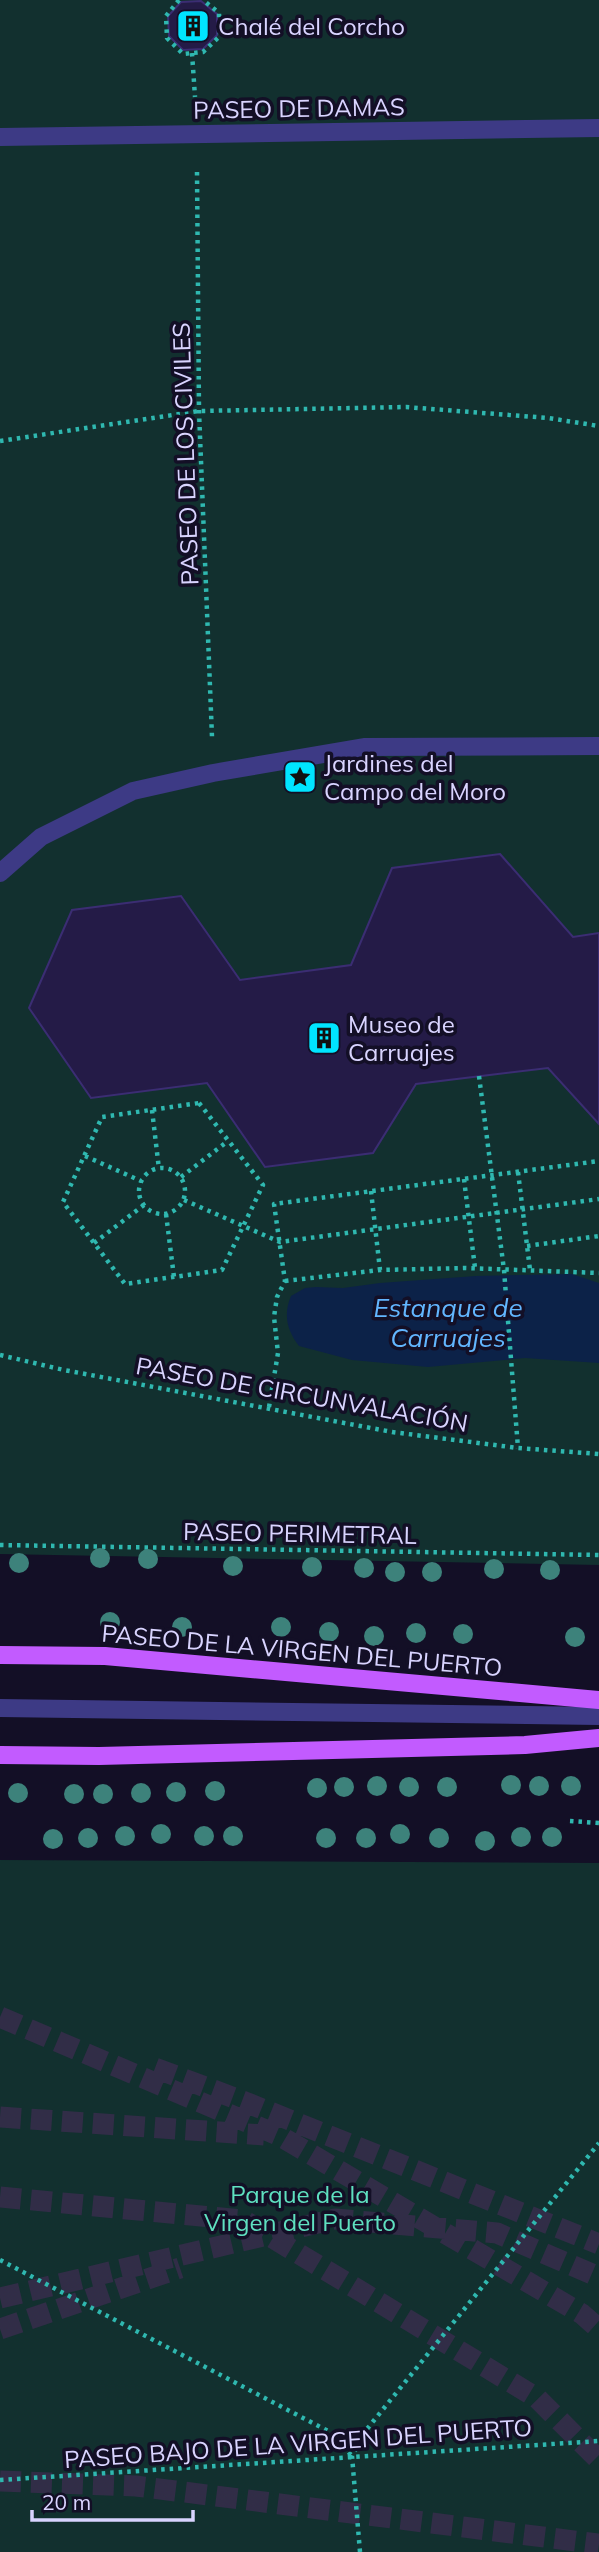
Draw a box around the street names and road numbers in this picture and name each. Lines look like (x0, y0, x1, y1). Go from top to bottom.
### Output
street label: PASEO DE DAMAS (193, 91, 405, 125)
street label: PASEO DE LOS CIVILES (165, 322, 205, 586)
street label: PASEO DE CIRCUNVALACIÓN (134, 1350, 470, 1438)
street label: PASEO PERIMETRAL (183, 1516, 417, 1550)
street label: PASEO DE LA VIRGEN DEL PUERTO (100, 1618, 504, 1682)
street label: PASEO BAJO DE LA VIRGEN DEL PUERTO (63, 2412, 533, 2474)

